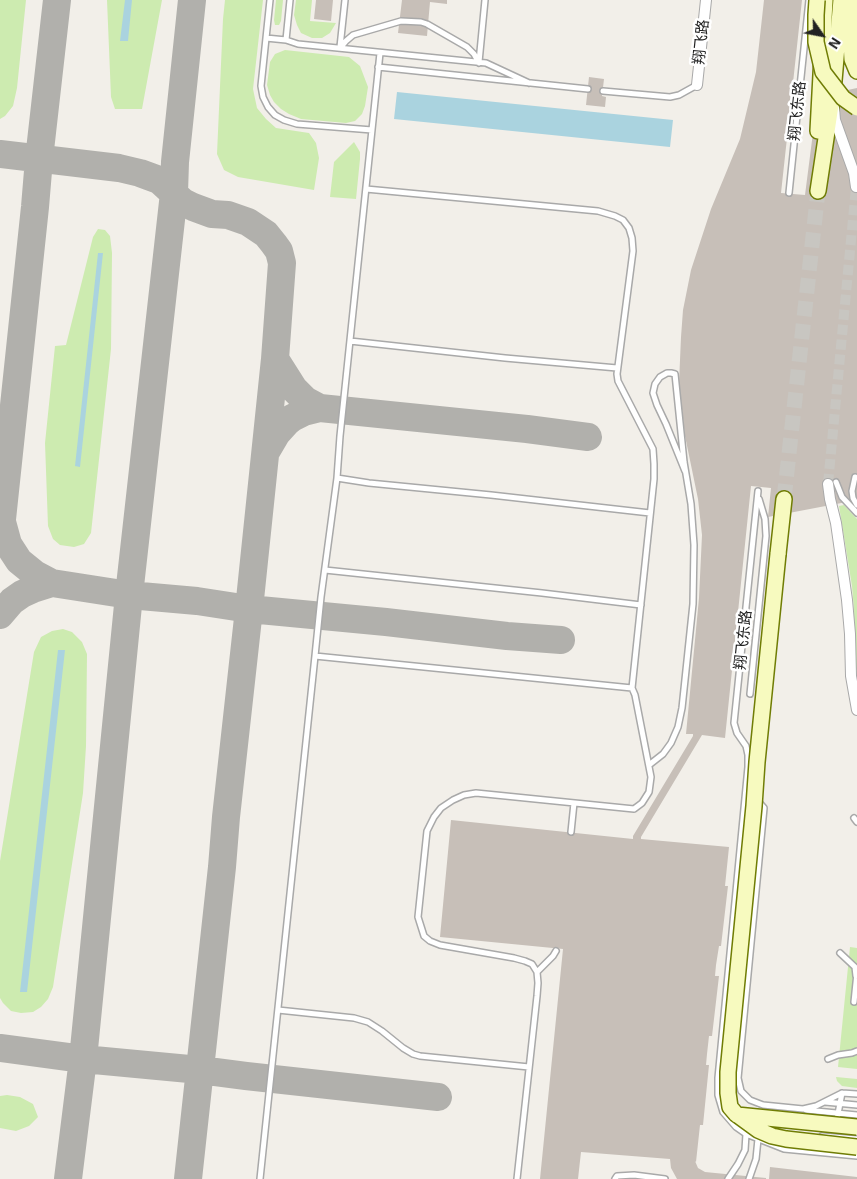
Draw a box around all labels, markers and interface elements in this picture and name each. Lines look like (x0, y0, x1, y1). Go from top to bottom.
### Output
north arrow (797, 10, 847, 60)
street label: 翔飞路 (690, 19, 712, 65)
text: N (825, 35, 845, 52)
street label: 翔飞东路 (785, 80, 809, 142)
street label: 翔飞东路 (731, 609, 755, 671)

